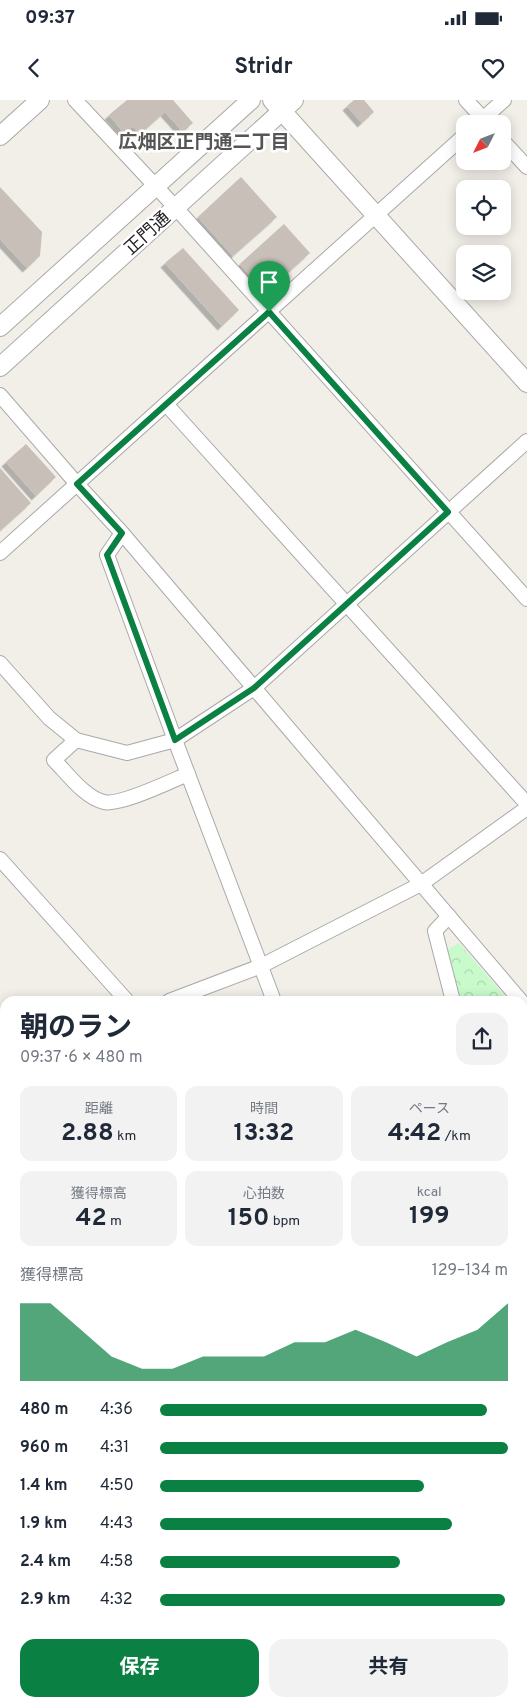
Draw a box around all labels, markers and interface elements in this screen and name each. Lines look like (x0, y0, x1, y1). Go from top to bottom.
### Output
text: 09:37 (25, 6, 75, 30)
icon: back (20, 54, 48, 82)
text: Stridr (234, 54, 293, 81)
icon: heart (479, 54, 507, 82)
north arrow (456, 115, 511, 170)
map controls (456, 115, 511, 300)
district label: 広畑区正門通二丁目 (118, 131, 290, 155)
button: locate (456, 180, 511, 235)
street label: 正門通 (120, 207, 176, 261)
button: layers (456, 245, 511, 300)
pin (248, 261, 290, 312)
icon: arrive (255, 268, 283, 296)
text: 朝のラン (20, 1011, 132, 1047)
button: share (456, 1013, 508, 1065)
text: 09:37 · 6 × 480 m (20, 1048, 143, 1068)
text: 距離 (85, 1101, 113, 1118)
text: 時間 (250, 1101, 278, 1118)
text: ペース (409, 1101, 450, 1118)
text: 2.88 (61, 1118, 114, 1150)
text: 13:32 (234, 1118, 294, 1150)
text: 4:42 (388, 1118, 441, 1150)
text: km (114, 1128, 136, 1145)
text: /km (441, 1128, 471, 1145)
text: kcal (417, 1184, 442, 1201)
text: 獲得標高 (71, 1186, 127, 1203)
text: 心拍数 (243, 1186, 285, 1203)
text: 199 (409, 1201, 450, 1233)
text: 42 (75, 1203, 107, 1235)
text: 150 (228, 1203, 269, 1235)
text: m (107, 1213, 122, 1230)
text: bpm (269, 1213, 300, 1230)
text: 129–134 m (432, 1261, 508, 1281)
text: 獲得標高 (20, 1266, 84, 1286)
text: 480 m (20, 1400, 69, 1420)
text: 4:36 (100, 1400, 133, 1420)
text: 960 m (20, 1438, 68, 1458)
text: 4:31 (100, 1438, 129, 1458)
text: 1.4 km (20, 1476, 68, 1496)
text: 4:50 (100, 1476, 134, 1496)
text: 1.9 km (20, 1514, 67, 1534)
text: 4:43 (100, 1514, 133, 1534)
text: 2.4 km (20, 1552, 71, 1572)
text: 4:58 (100, 1552, 133, 1572)
text: 2.9 km (20, 1590, 71, 1610)
text: 4:32 (100, 1590, 133, 1610)
button: 保存 (20, 1639, 259, 1697)
button: 共有 (269, 1639, 508, 1697)

